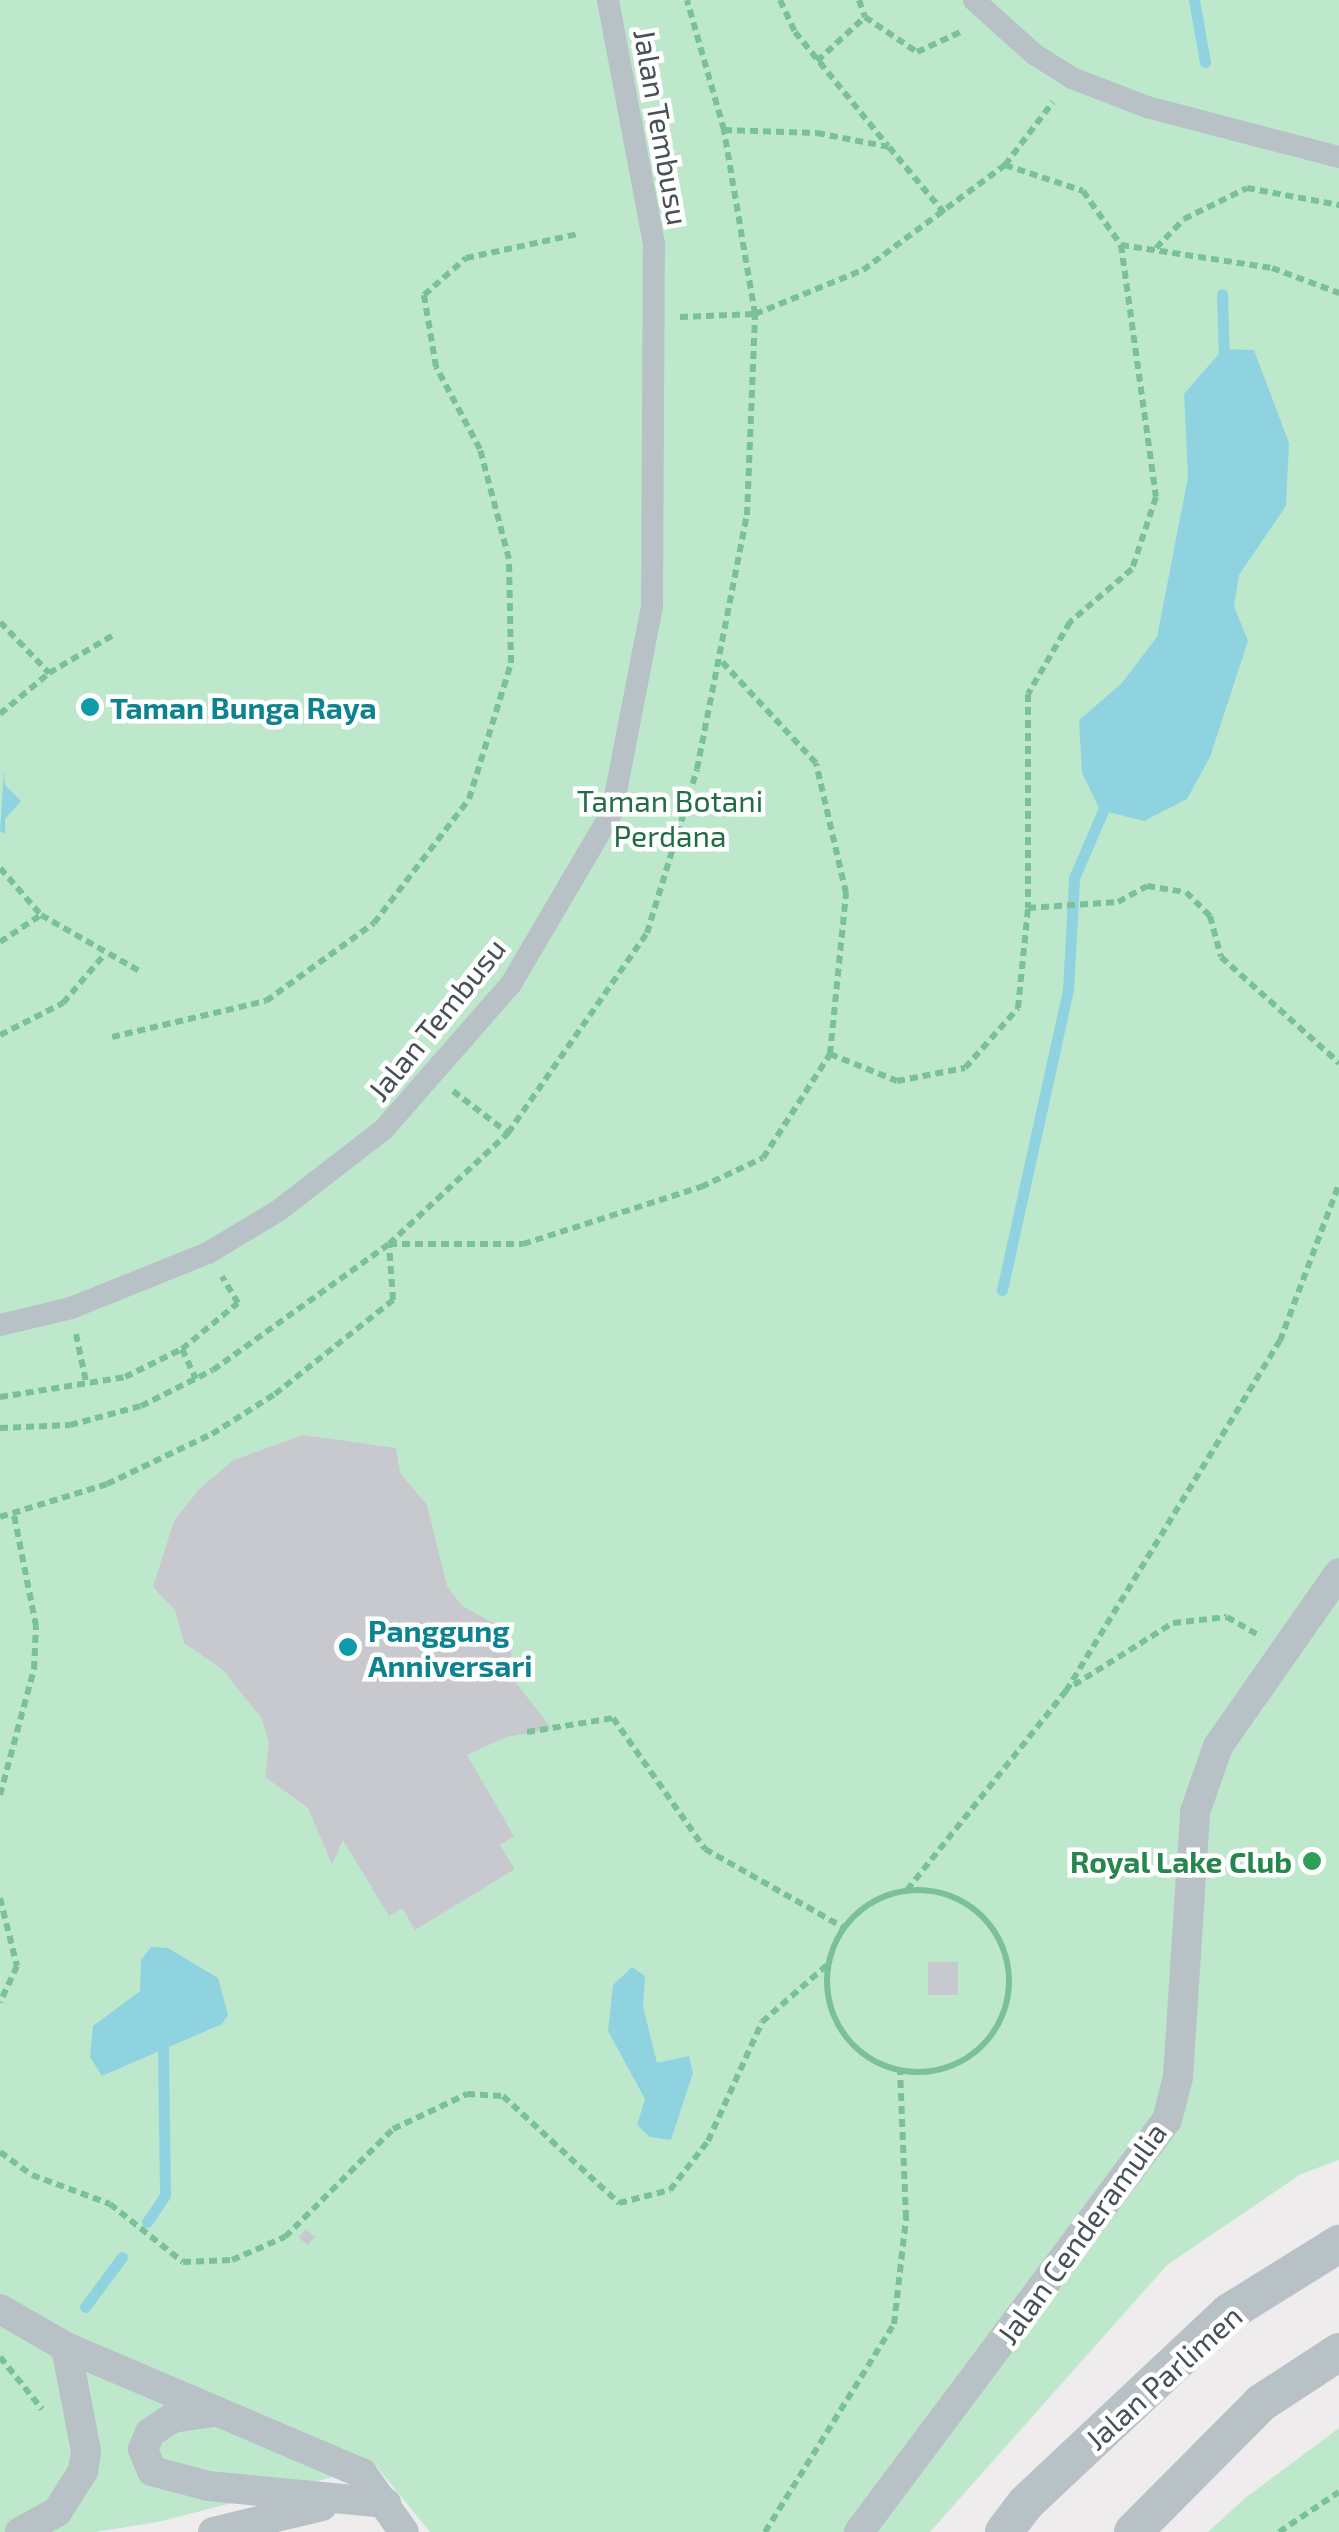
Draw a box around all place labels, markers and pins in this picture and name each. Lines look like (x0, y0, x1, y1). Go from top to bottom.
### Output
place label: Taman Bunga Raya (110, 689, 377, 725)
marker: Taman Bunga Raya (79, 696, 101, 718)
place label: Panggung Anniversari (368, 1612, 532, 1682)
marker: Panggung Anniversari (337, 1636, 359, 1658)
place label: Royal Lake Club (1069, 1843, 1292, 1879)
marker: Royal Lake Club (1301, 1850, 1323, 1872)

